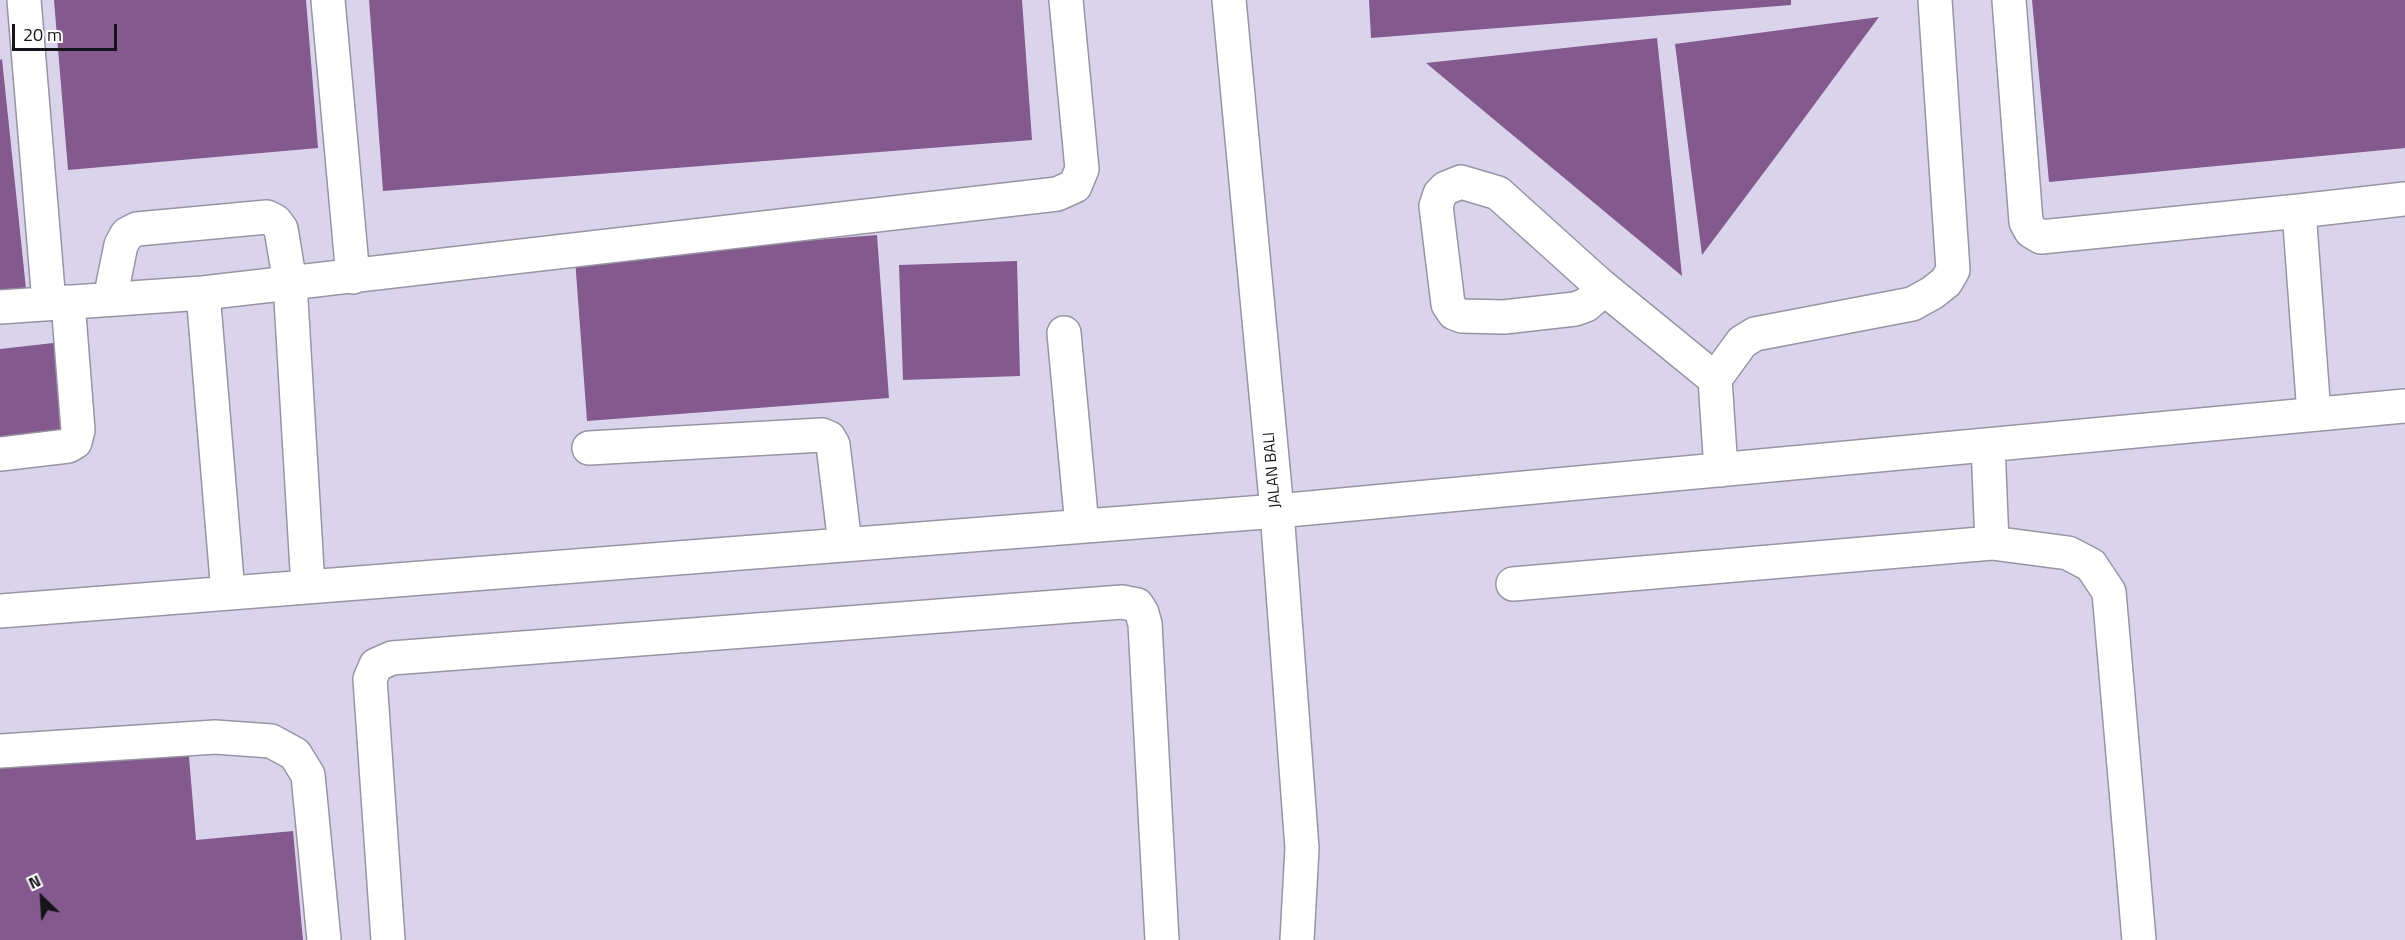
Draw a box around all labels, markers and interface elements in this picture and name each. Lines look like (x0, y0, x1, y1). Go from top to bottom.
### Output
scale bar (15, 12, 120, 50)
text: 20 m (23, 21, 62, 48)
street label: JALAN BALI (1260, 431, 1286, 509)
north arrow (12, 868, 72, 928)
text: N (24, 868, 44, 895)

